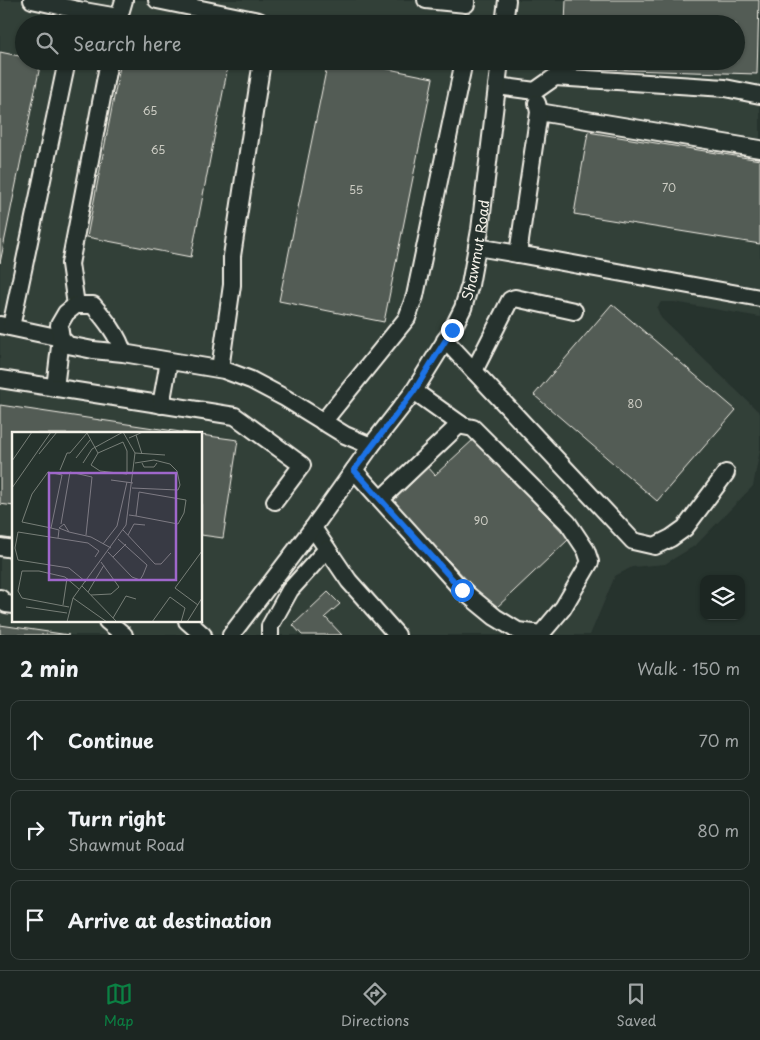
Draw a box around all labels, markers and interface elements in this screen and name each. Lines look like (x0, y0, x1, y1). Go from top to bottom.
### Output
search box (15, 15, 745, 70)
icon: search (33, 29, 61, 57)
text: Search here (73, 29, 182, 57)
house number: 65 (143, 102, 157, 119)
house number: 65 (151, 141, 165, 158)
house number: 70 (662, 179, 676, 196)
house number: 55 (349, 181, 363, 198)
street label: Shawmut Road (455, 198, 494, 303)
route end (441, 319, 464, 342)
house number: 80 (628, 395, 642, 412)
inset map (12, 432, 202, 622)
house number: 90 (474, 512, 488, 529)
map controls (700, 575, 745, 620)
button: layers (700, 575, 745, 620)
route start (451, 579, 474, 602)
text: 2 min (20, 652, 79, 684)
text: Walk · 150 m (637, 656, 740, 680)
icon: ahead (21, 726, 49, 754)
text: Continue (68, 726, 154, 754)
text: 70 m (699, 728, 739, 752)
text: Turn right (68, 804, 166, 832)
icon: right (21, 816, 49, 844)
text: 80 m (697, 818, 739, 842)
text: Shawmut Road (68, 832, 185, 856)
icon: arrive (21, 906, 49, 934)
text: Arrive at destination (68, 906, 272, 934)
tab: Map (104, 980, 134, 1031)
tab: Directions (341, 980, 409, 1031)
tab: Saved (617, 980, 656, 1031)

